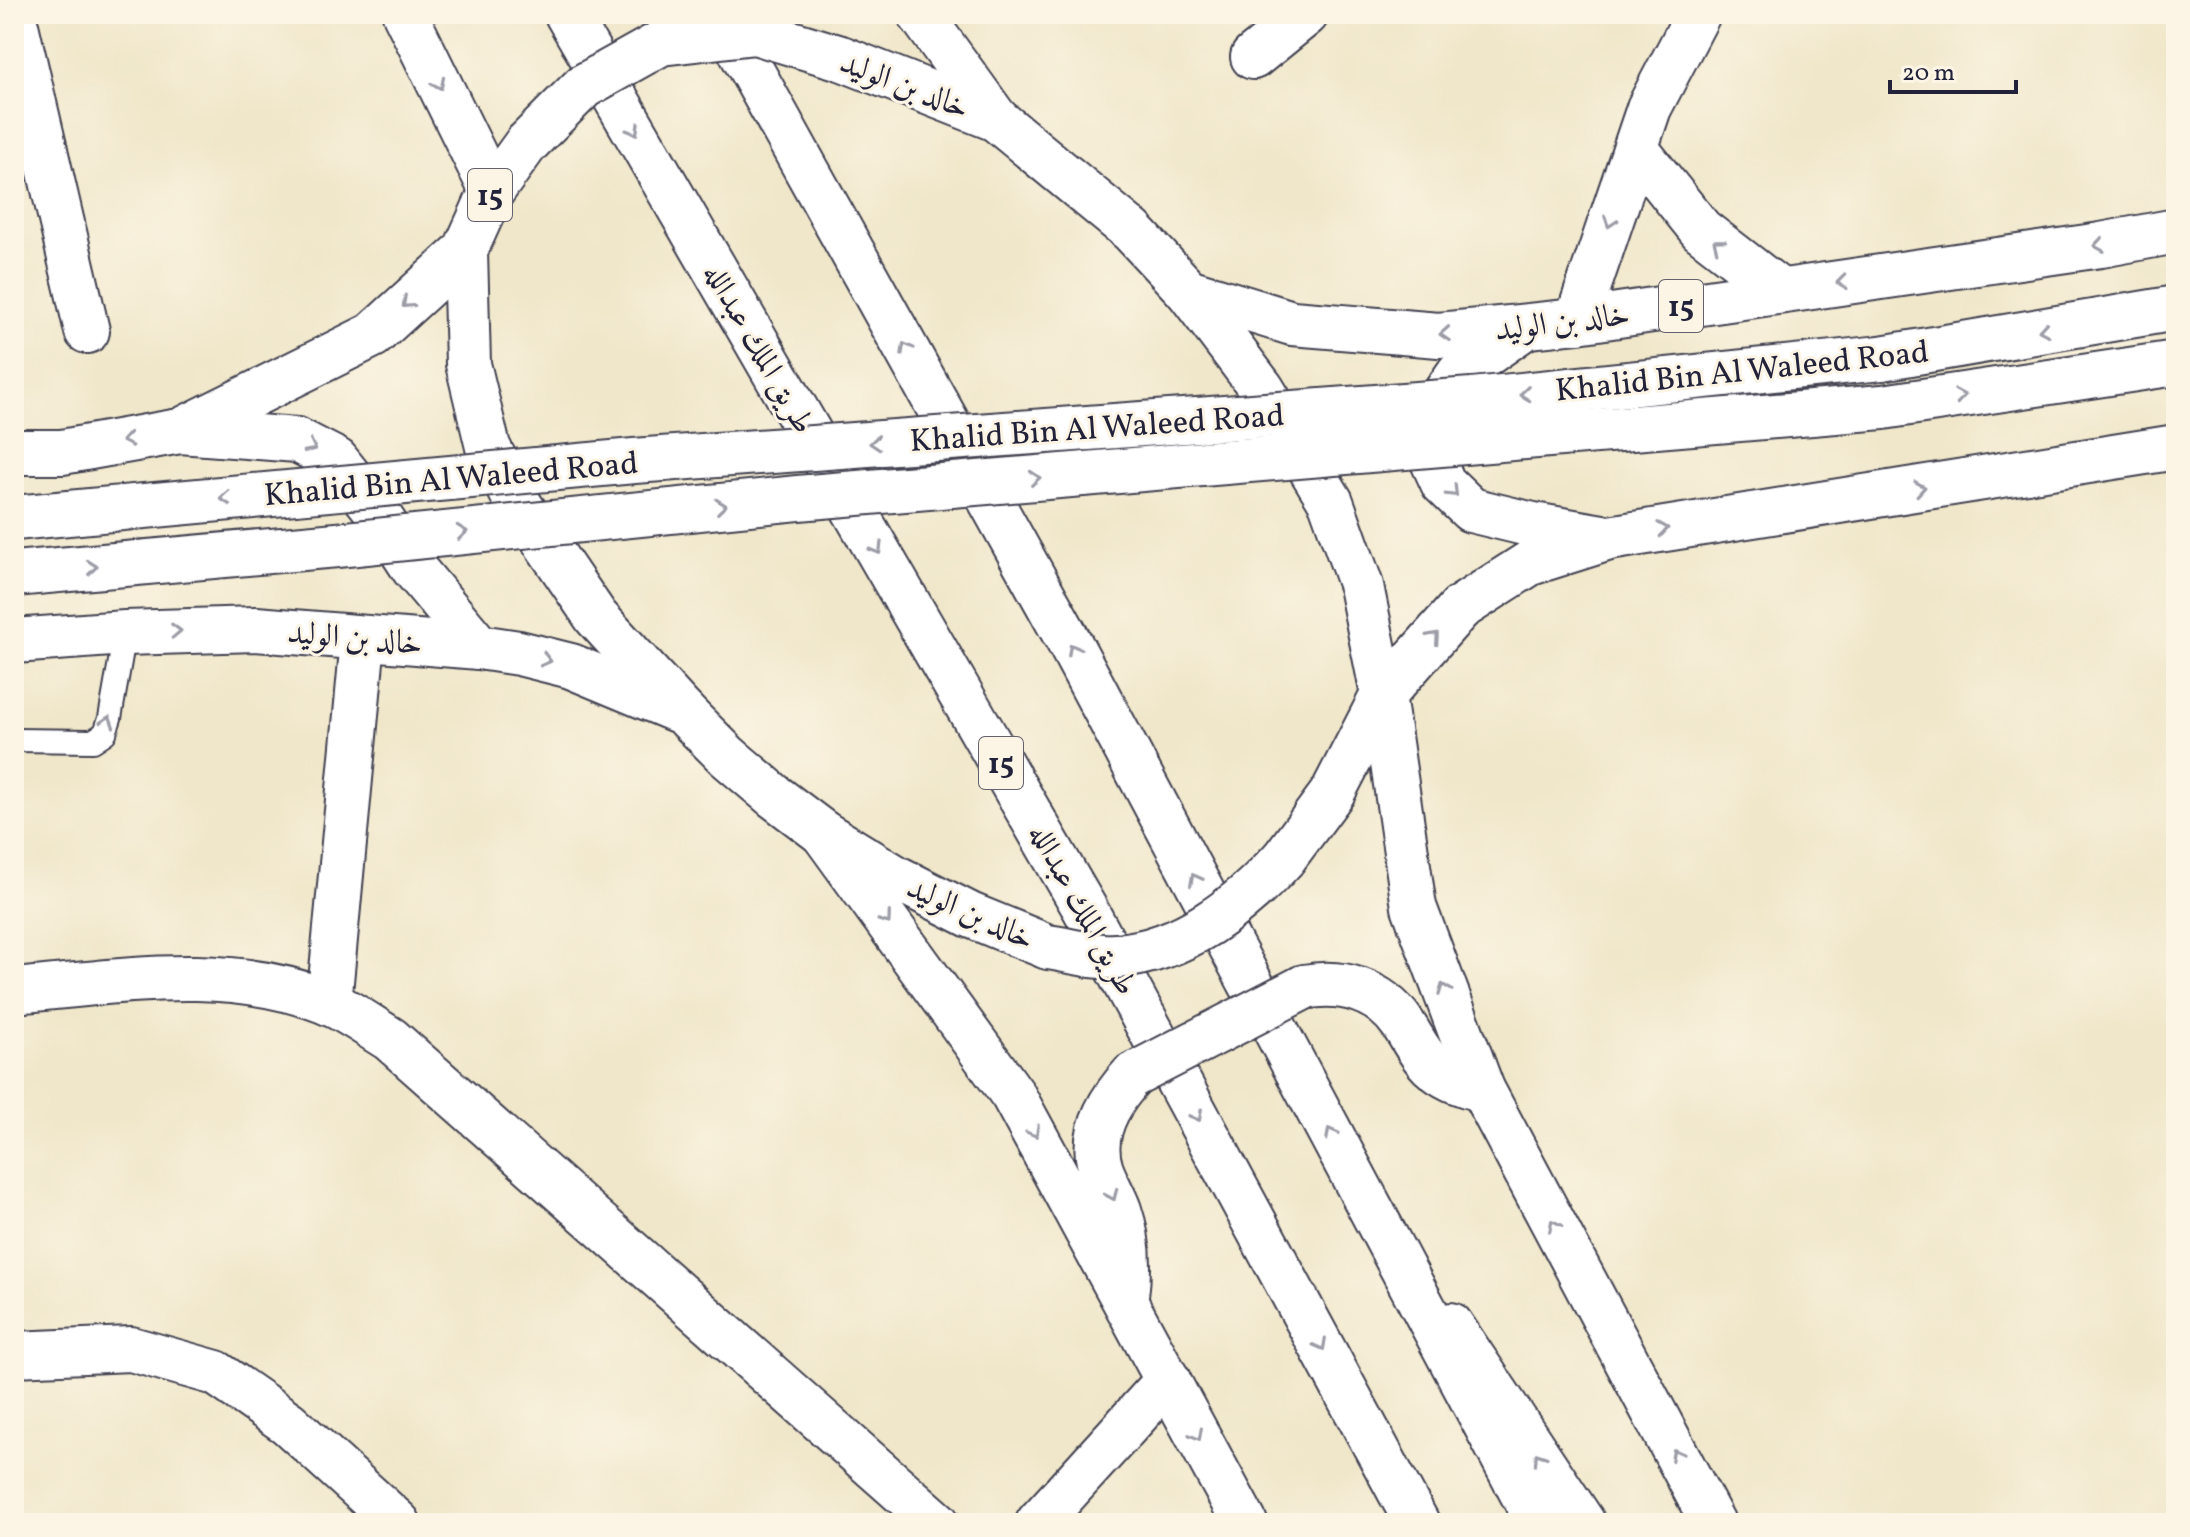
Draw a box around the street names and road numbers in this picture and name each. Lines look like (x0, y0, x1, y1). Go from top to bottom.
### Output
street label: خالد بن الوليد (833, 42, 975, 132)
road number: 15 (468, 169, 512, 221)
street label: طريق الملك عبدالله (691, 256, 824, 443)
road number: 15 (1659, 280, 1703, 332)
street label: خالد بن الوليد (1492, 294, 1632, 354)
street label: Khalid Bin Al Waleed Road (1553, 331, 1931, 414)
street label: Khalid Bin Al Waleed Road (908, 395, 1286, 465)
street label: Khalid Bin Al Waleed Road (262, 443, 640, 519)
street label: خالد بن الوليد (285, 612, 424, 668)
road number: 15 (979, 737, 1023, 789)
street label: طريق الملك عبدالله (1016, 816, 1147, 1004)
street label: خالد بن الوليد (899, 867, 1041, 962)

